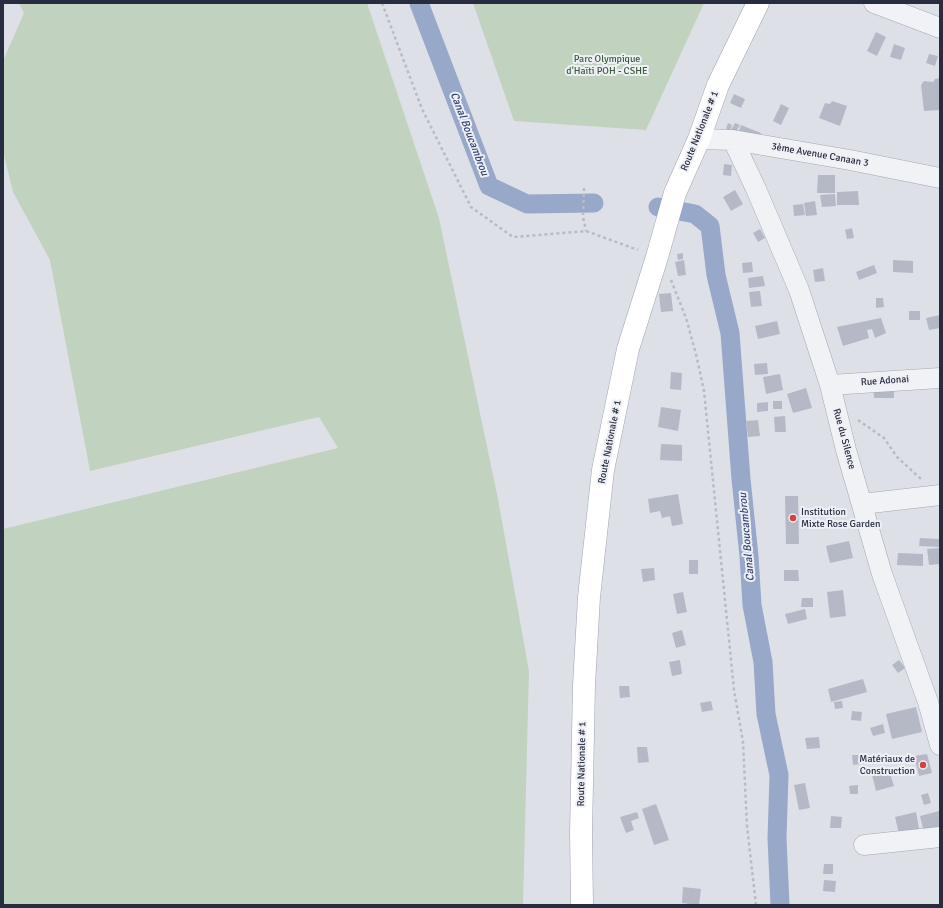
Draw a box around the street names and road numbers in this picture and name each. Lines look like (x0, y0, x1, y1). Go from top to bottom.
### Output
street label: Route Nationale # 1 (679, 89, 721, 173)
street label: 3ème Avenue Canaan 3 (770, 141, 870, 169)
street label: Rue Adonai (861, 373, 909, 389)
street label: Route Nationale # 1 (596, 399, 624, 485)
street label: Rue du Silence (830, 407, 858, 471)
street label: Route Nationale # 1 (575, 721, 589, 807)

